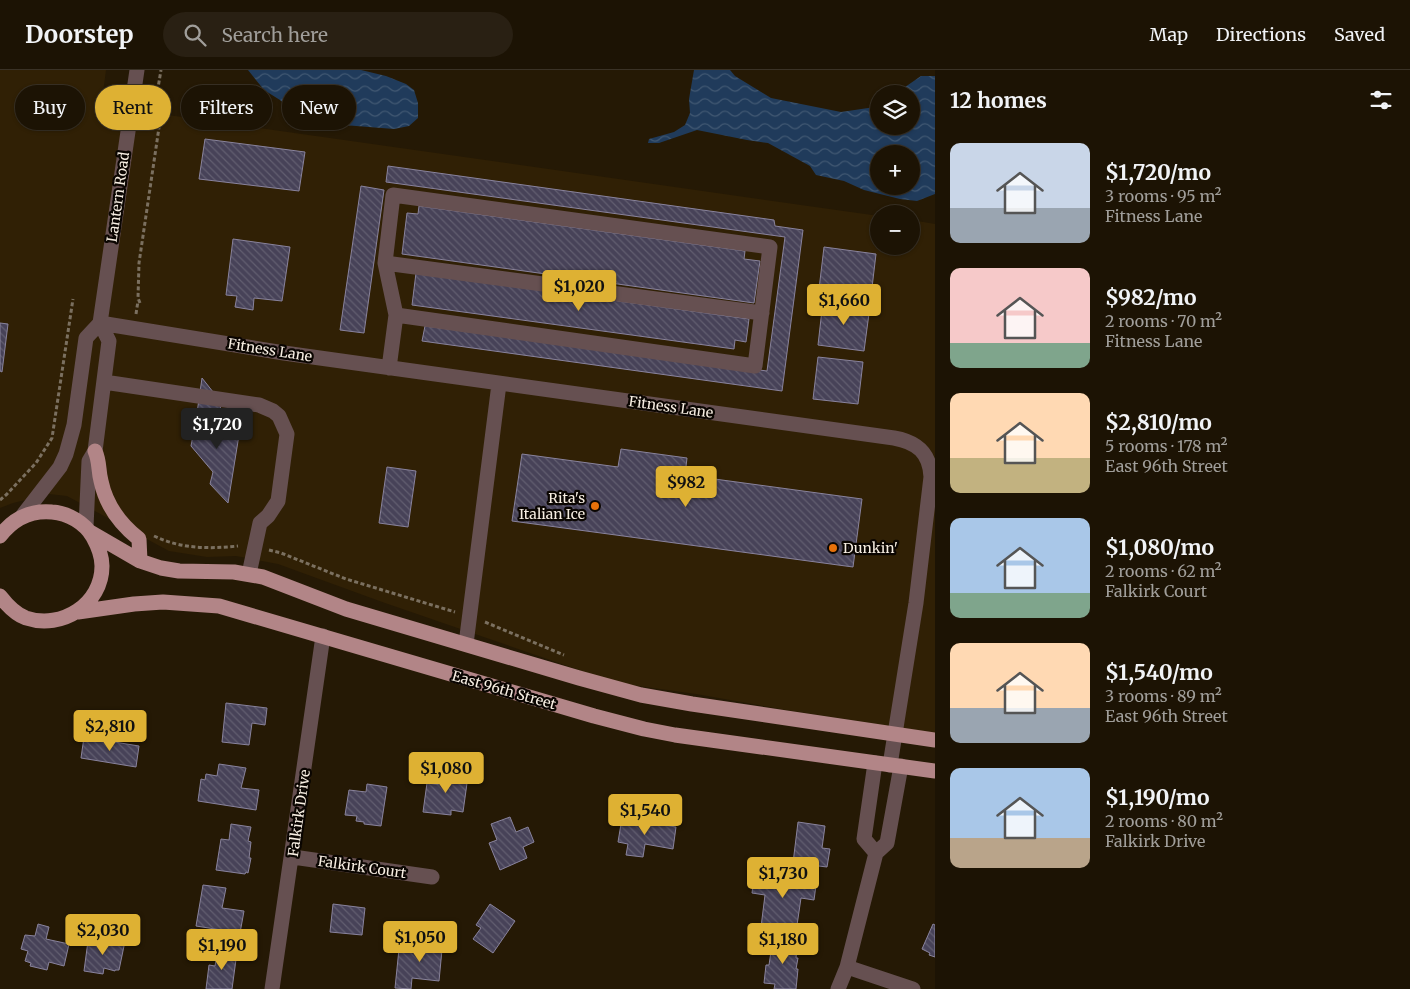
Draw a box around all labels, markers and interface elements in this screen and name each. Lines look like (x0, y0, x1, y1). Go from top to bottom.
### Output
search box (163, 12, 513, 57)
text: Doorstep (25, 19, 133, 50)
icon: search (181, 21, 209, 49)
text: Search here (221, 23, 328, 47)
text: Map (1150, 23, 1188, 46)
text: Directions (1216, 23, 1306, 46)
text: Saved (1334, 23, 1385, 46)
chip: Buy (15, 85, 85, 130)
chip: Rent (95, 85, 171, 130)
chip: Filters (181, 85, 272, 130)
chip: New (282, 85, 356, 130)
map controls (870, 85, 920, 255)
button: layers (870, 85, 920, 135)
icon: filters (1367, 86, 1395, 114)
text: 12 homes (950, 87, 1047, 114)
button: + (870, 145, 920, 195)
street label: Lantern Road (103, 150, 133, 243)
text: $1,720/mo (1105, 159, 1211, 186)
icon: home (990, 163, 1050, 223)
text: 3 rooms · 95 m² (1105, 186, 1221, 206)
button: − (870, 205, 920, 255)
text: Fitness Lane (1105, 206, 1202, 226)
pin: $1,020 (538, 270, 620, 312)
text: $1,020 (553, 276, 605, 296)
pin: $1,660 (803, 284, 885, 326)
text: $982/mo (1105, 284, 1196, 311)
icon: home (990, 288, 1050, 348)
text: $1,660 (818, 290, 870, 310)
text: 2 rooms · 70 m² (1105, 311, 1222, 331)
text: Fitness Lane (1105, 331, 1202, 351)
street label: Fitness Lane (226, 334, 314, 366)
street label: Fitness Lane (628, 392, 714, 422)
pin: $1,720 (176, 408, 258, 450)
text: $2,810/mo (1105, 409, 1212, 436)
icon: home (990, 413, 1050, 473)
text: $1,720 (192, 414, 242, 434)
text: 5 rooms · 178 m² (1105, 436, 1227, 456)
text: East 96th Street (1105, 456, 1228, 476)
pin: $982 (656, 466, 716, 508)
text: $982 (667, 472, 705, 492)
place label: Rita's Italian Ice (519, 489, 585, 523)
marker: Rita's Italian Ice (589, 500, 601, 512)
text: $1,080/mo (1105, 534, 1214, 561)
icon: home (990, 538, 1050, 598)
place label: Dunkin' (843, 539, 898, 557)
marker: Dunkin' (827, 542, 839, 554)
text: 2 rooms · 62 m² (1105, 561, 1222, 581)
text: Falkirk Court (1105, 581, 1207, 601)
text: $1,540/mo (1105, 659, 1213, 686)
icon: home (990, 663, 1050, 723)
street label: East 96th Street (450, 667, 559, 714)
text: 3 rooms · 89 m² (1105, 686, 1222, 706)
text: East 96th Street (1105, 706, 1228, 726)
pin: $2,810 (69, 710, 151, 752)
text: $2,810 (85, 716, 135, 736)
pin: $1,080 (405, 752, 487, 794)
text: $1,080 (420, 758, 472, 778)
street label: Falkirk Drive (284, 768, 314, 858)
text: $1,190/mo (1105, 784, 1210, 811)
icon: home (990, 788, 1050, 848)
pin: $1,540 (604, 794, 686, 836)
text: $1,540 (619, 800, 671, 820)
text: 2 rooms · 80 m² (1105, 811, 1223, 831)
text: Falkirk Drive (1105, 831, 1205, 851)
street label: Falkirk Court (317, 852, 408, 882)
pin: $1,730 (742, 856, 824, 899)
text: $1,730 (758, 863, 808, 883)
pin: $2,030 (62, 914, 144, 956)
text: $2,030 (76, 920, 130, 940)
pin: $1,050 (379, 920, 461, 963)
pin: $1,180 (742, 922, 824, 965)
text: $1,050 (394, 927, 446, 947)
pin: $1,190 (181, 928, 263, 971)
text: $1,180 (758, 929, 808, 949)
text: $1,190 (197, 935, 247, 955)

